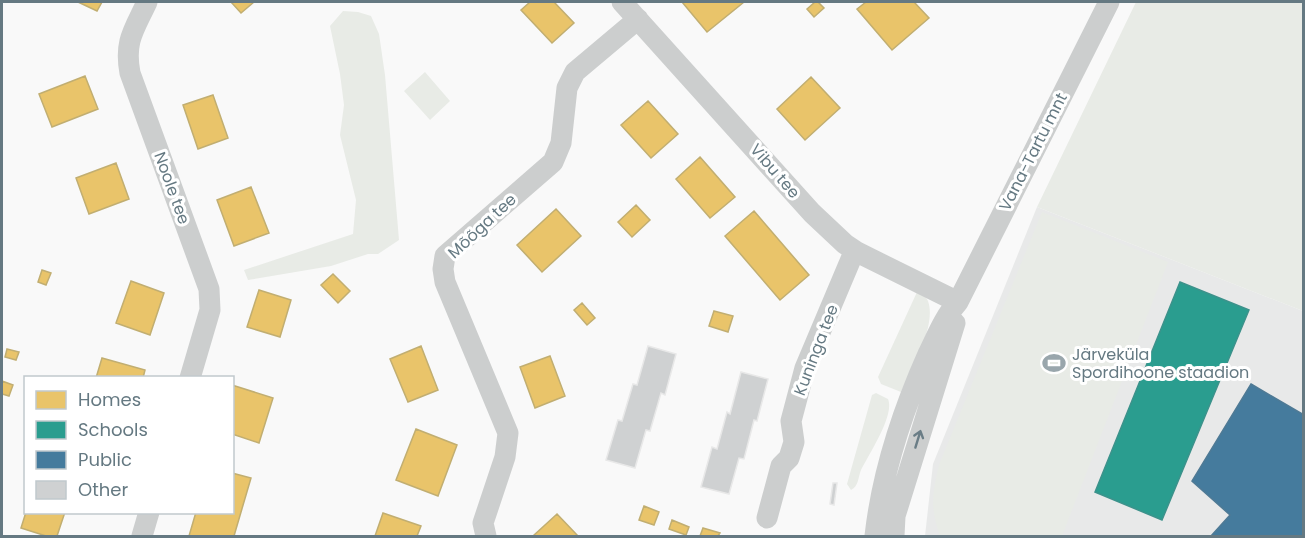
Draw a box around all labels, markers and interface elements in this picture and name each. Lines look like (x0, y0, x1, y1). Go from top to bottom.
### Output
street label: Vana-Tartu mnt (993, 89, 1073, 215)
street label: Vibu tee (745, 139, 805, 203)
street label: Noole tee (148, 149, 196, 227)
street label: Mõõga tee (443, 188, 521, 264)
street label: Kuninga tee (788, 301, 844, 399)
place label: Järveküla Spordihoone staadion (1072, 343, 1249, 384)
sports icon: Järveküla Spordihoone staadion (1041, 350, 1067, 376)
legend (24, 376, 234, 514)
text: Homes (78, 387, 141, 412)
text: Schools (78, 417, 148, 442)
one-way arrow (913, 430, 924, 449)
text: Public (78, 447, 132, 472)
text: Other (78, 477, 128, 502)

